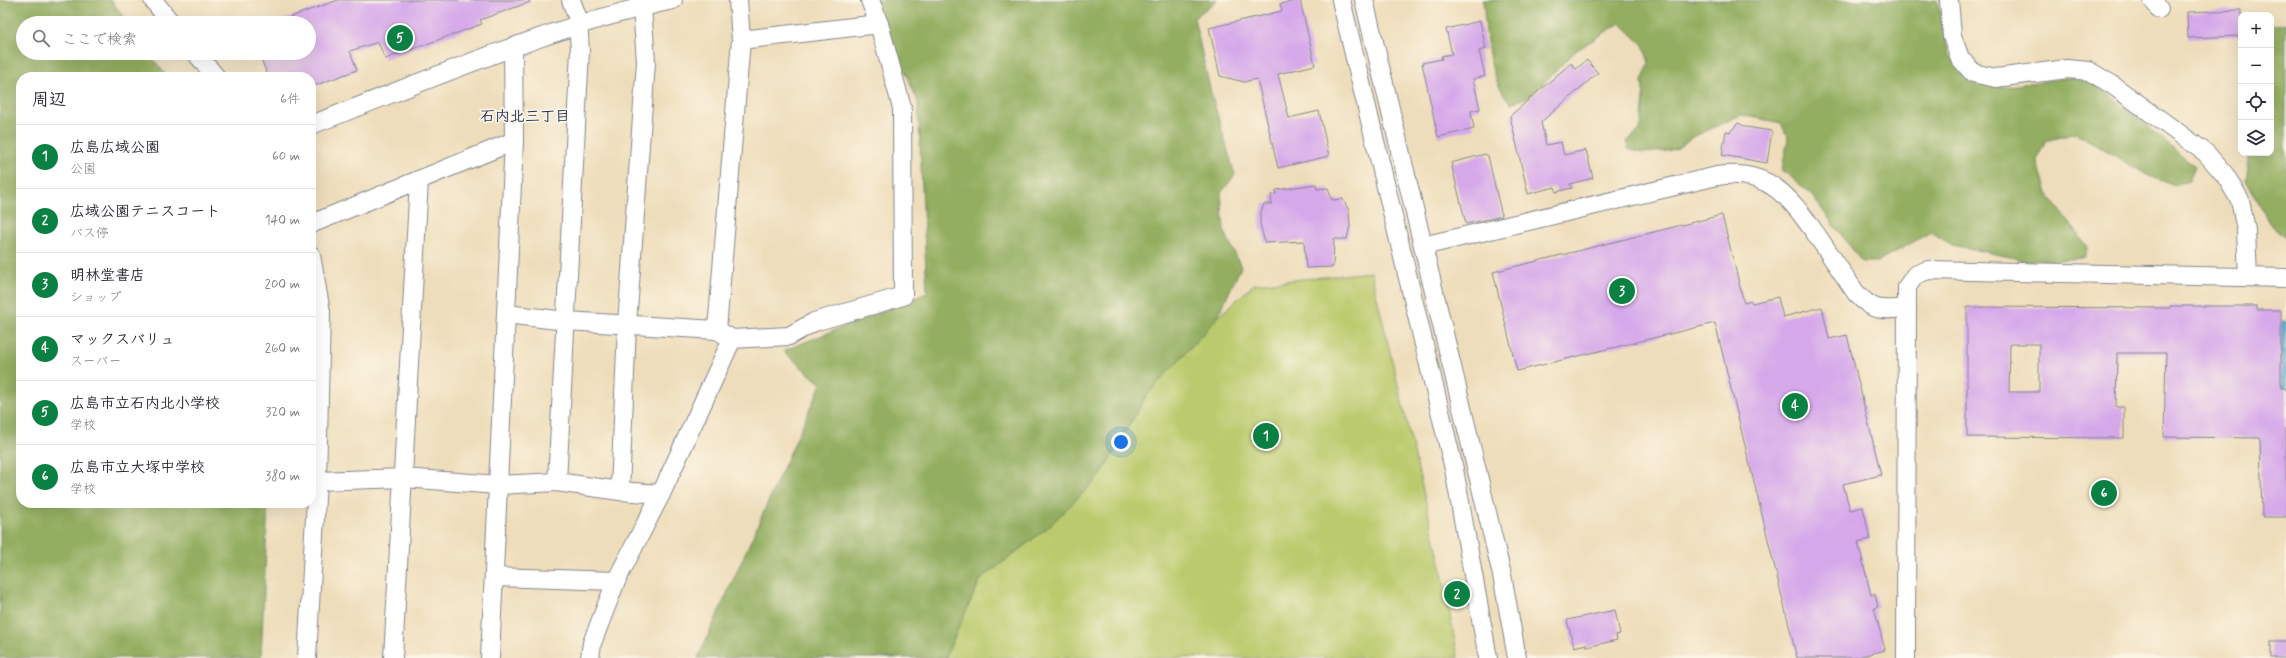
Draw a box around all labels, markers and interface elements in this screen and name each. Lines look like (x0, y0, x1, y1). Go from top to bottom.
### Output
map controls (2238, 12, 2274, 156)
button: + (2238, 12, 2274, 48)
search box (16, 16, 316, 60)
pin: 5 (387, 23, 413, 53)
icon: search (30, 27, 52, 49)
text: ここで検索 (62, 30, 137, 50)
button: − (2238, 48, 2274, 84)
button: locate (2238, 84, 2274, 120)
text: 周辺 (32, 89, 66, 111)
text: 6件 (280, 91, 300, 108)
district label: 石内北三丁目 (480, 107, 570, 127)
button: layers (2238, 120, 2274, 156)
text: 広島広域公園 (70, 138, 160, 158)
text: 1 (42, 148, 48, 165)
text: 60 m (272, 148, 300, 165)
text: 公園 (70, 161, 96, 178)
text: 広域公園テニスコート (70, 202, 220, 222)
text: 2 (42, 212, 48, 229)
text: 140 m (265, 212, 300, 229)
text: バス停 (70, 225, 109, 242)
text: 明林堂書店 (70, 266, 145, 286)
text: 3 (42, 276, 48, 293)
text: 200 m (265, 276, 300, 293)
pin: 3 (1609, 276, 1635, 306)
text: ショップ (70, 289, 121, 306)
text: マックスバリュ (70, 330, 175, 350)
text: 4 (41, 340, 49, 357)
text: 260 m (265, 340, 300, 357)
text: スーパー (70, 353, 121, 370)
pin: 4 (1782, 391, 1808, 421)
text: 広島市立石内北小学校 (70, 394, 220, 414)
text: 5 (41, 404, 49, 421)
text: 320 m (266, 404, 300, 421)
text: 学校 (70, 417, 96, 434)
pin: 1 (1253, 421, 1279, 451)
your location (1111, 432, 1131, 452)
text: 広島市立大塚中学校 (70, 458, 205, 478)
text: 6 (42, 468, 48, 485)
text: 380 m (265, 468, 300, 485)
pin: 6 (2091, 478, 2117, 508)
text: 学校 (70, 481, 96, 498)
pin: 2 (1444, 579, 1470, 609)

